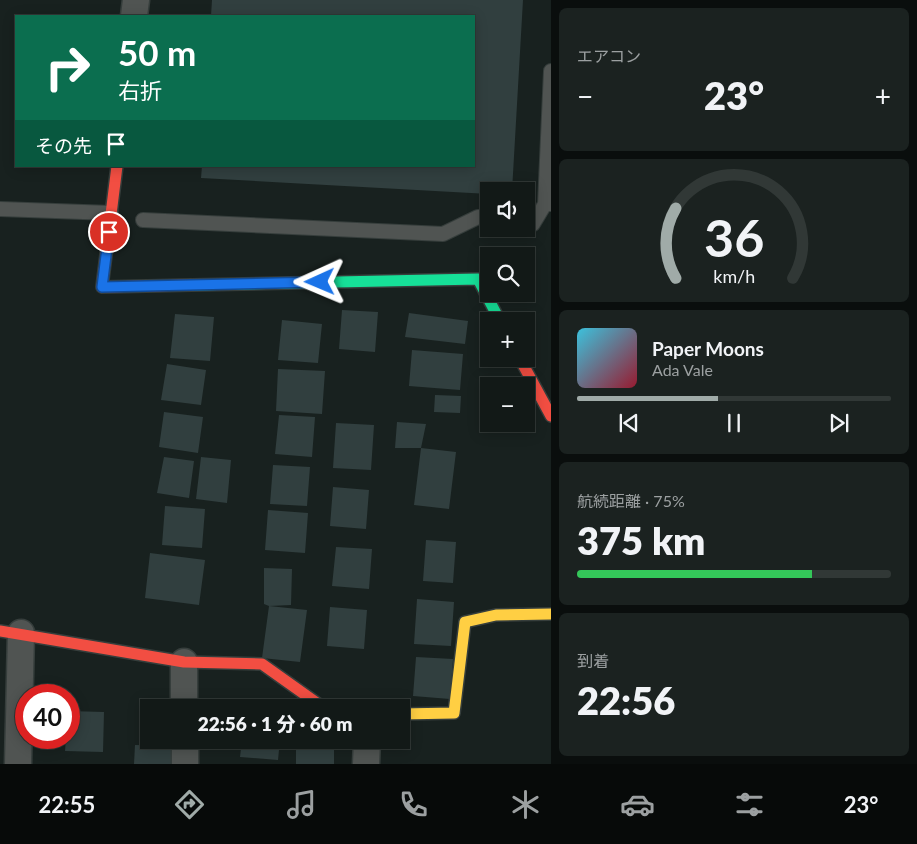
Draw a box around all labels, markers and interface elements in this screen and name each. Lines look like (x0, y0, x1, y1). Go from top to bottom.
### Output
text: 50 m (118, 31, 196, 73)
icon: right (35, 35, 100, 100)
text: エアコン (577, 46, 641, 65)
text: 23° (704, 72, 764, 118)
text: 右折 (118, 77, 162, 104)
text: − (577, 79, 593, 113)
text: + (875, 79, 891, 113)
icon: arrive (102, 130, 130, 158)
text: その先 (35, 134, 92, 157)
map controls (480, 182, 535, 432)
button: sound (480, 182, 535, 237)
text: 36 (704, 206, 764, 268)
pin (88, 211, 130, 253)
icon: arrive (95, 218, 123, 246)
button: search (480, 247, 535, 302)
position arrow (293, 255, 345, 307)
text: km/h (713, 265, 755, 287)
button: + (480, 312, 535, 367)
text: Paper Moons (652, 337, 764, 360)
text: Ada Vale (652, 360, 713, 379)
button: − (480, 377, 535, 432)
icon: previous (615, 409, 643, 437)
icon: pause (720, 409, 748, 437)
icon: next (825, 409, 853, 437)
text: 航続距離 · 75% (577, 491, 685, 510)
text: 375 km (577, 517, 705, 563)
text: 到着 (577, 651, 609, 670)
text: 22:56 (577, 677, 675, 723)
speed limit sign: 40 (15, 684, 80, 749)
text: 22:56 · 1 分 · 60 m (198, 712, 352, 735)
icon: directions (172, 787, 207, 822)
icon: music (284, 787, 319, 822)
icon: phone (396, 787, 431, 822)
icon: climate (508, 787, 543, 822)
icon: car (620, 787, 655, 822)
icon: filters (732, 787, 767, 822)
text: 22:55 (38, 791, 95, 818)
text: 23° (844, 791, 878, 818)

